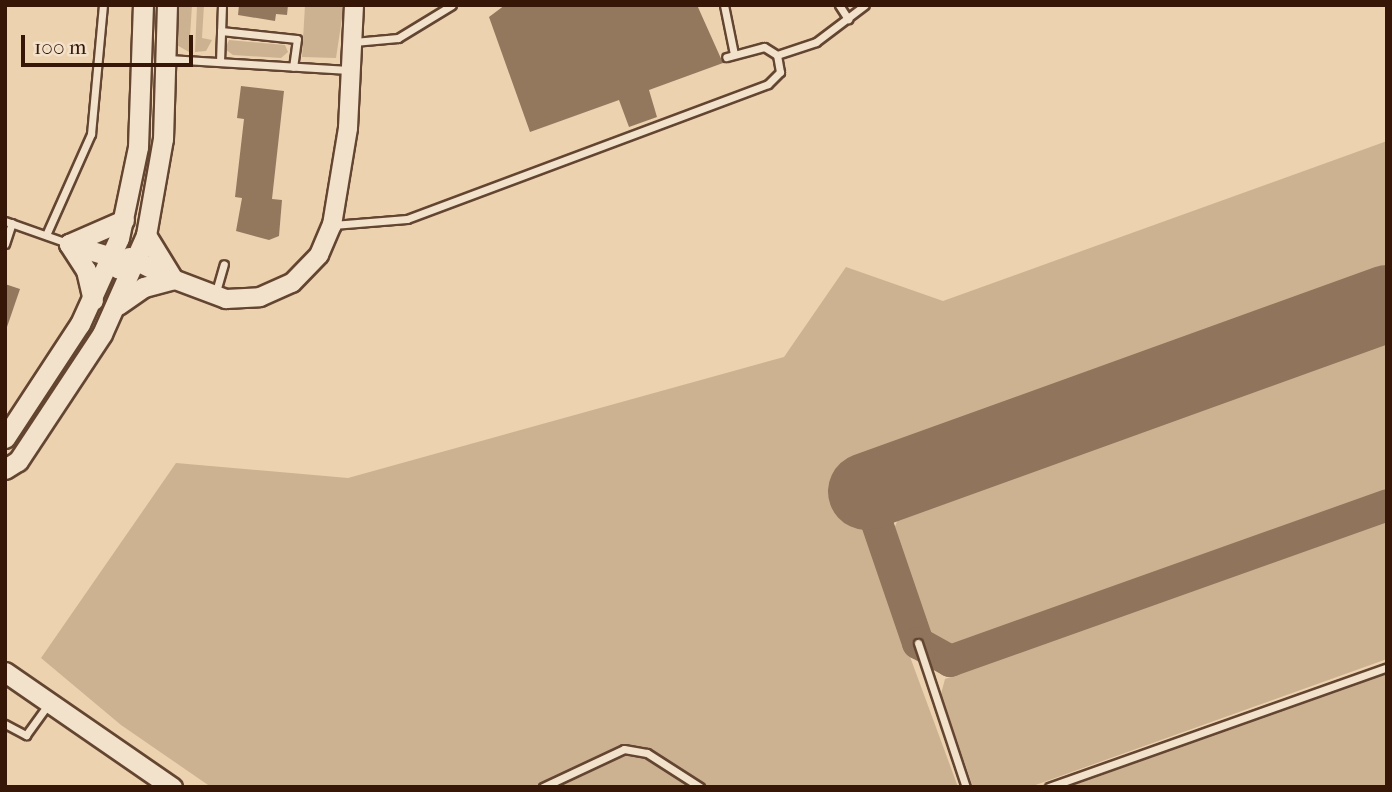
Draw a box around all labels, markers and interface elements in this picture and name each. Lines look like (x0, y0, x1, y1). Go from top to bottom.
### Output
scale bar (24, 21, 196, 65)
text: 100 m (34, 35, 87, 59)

